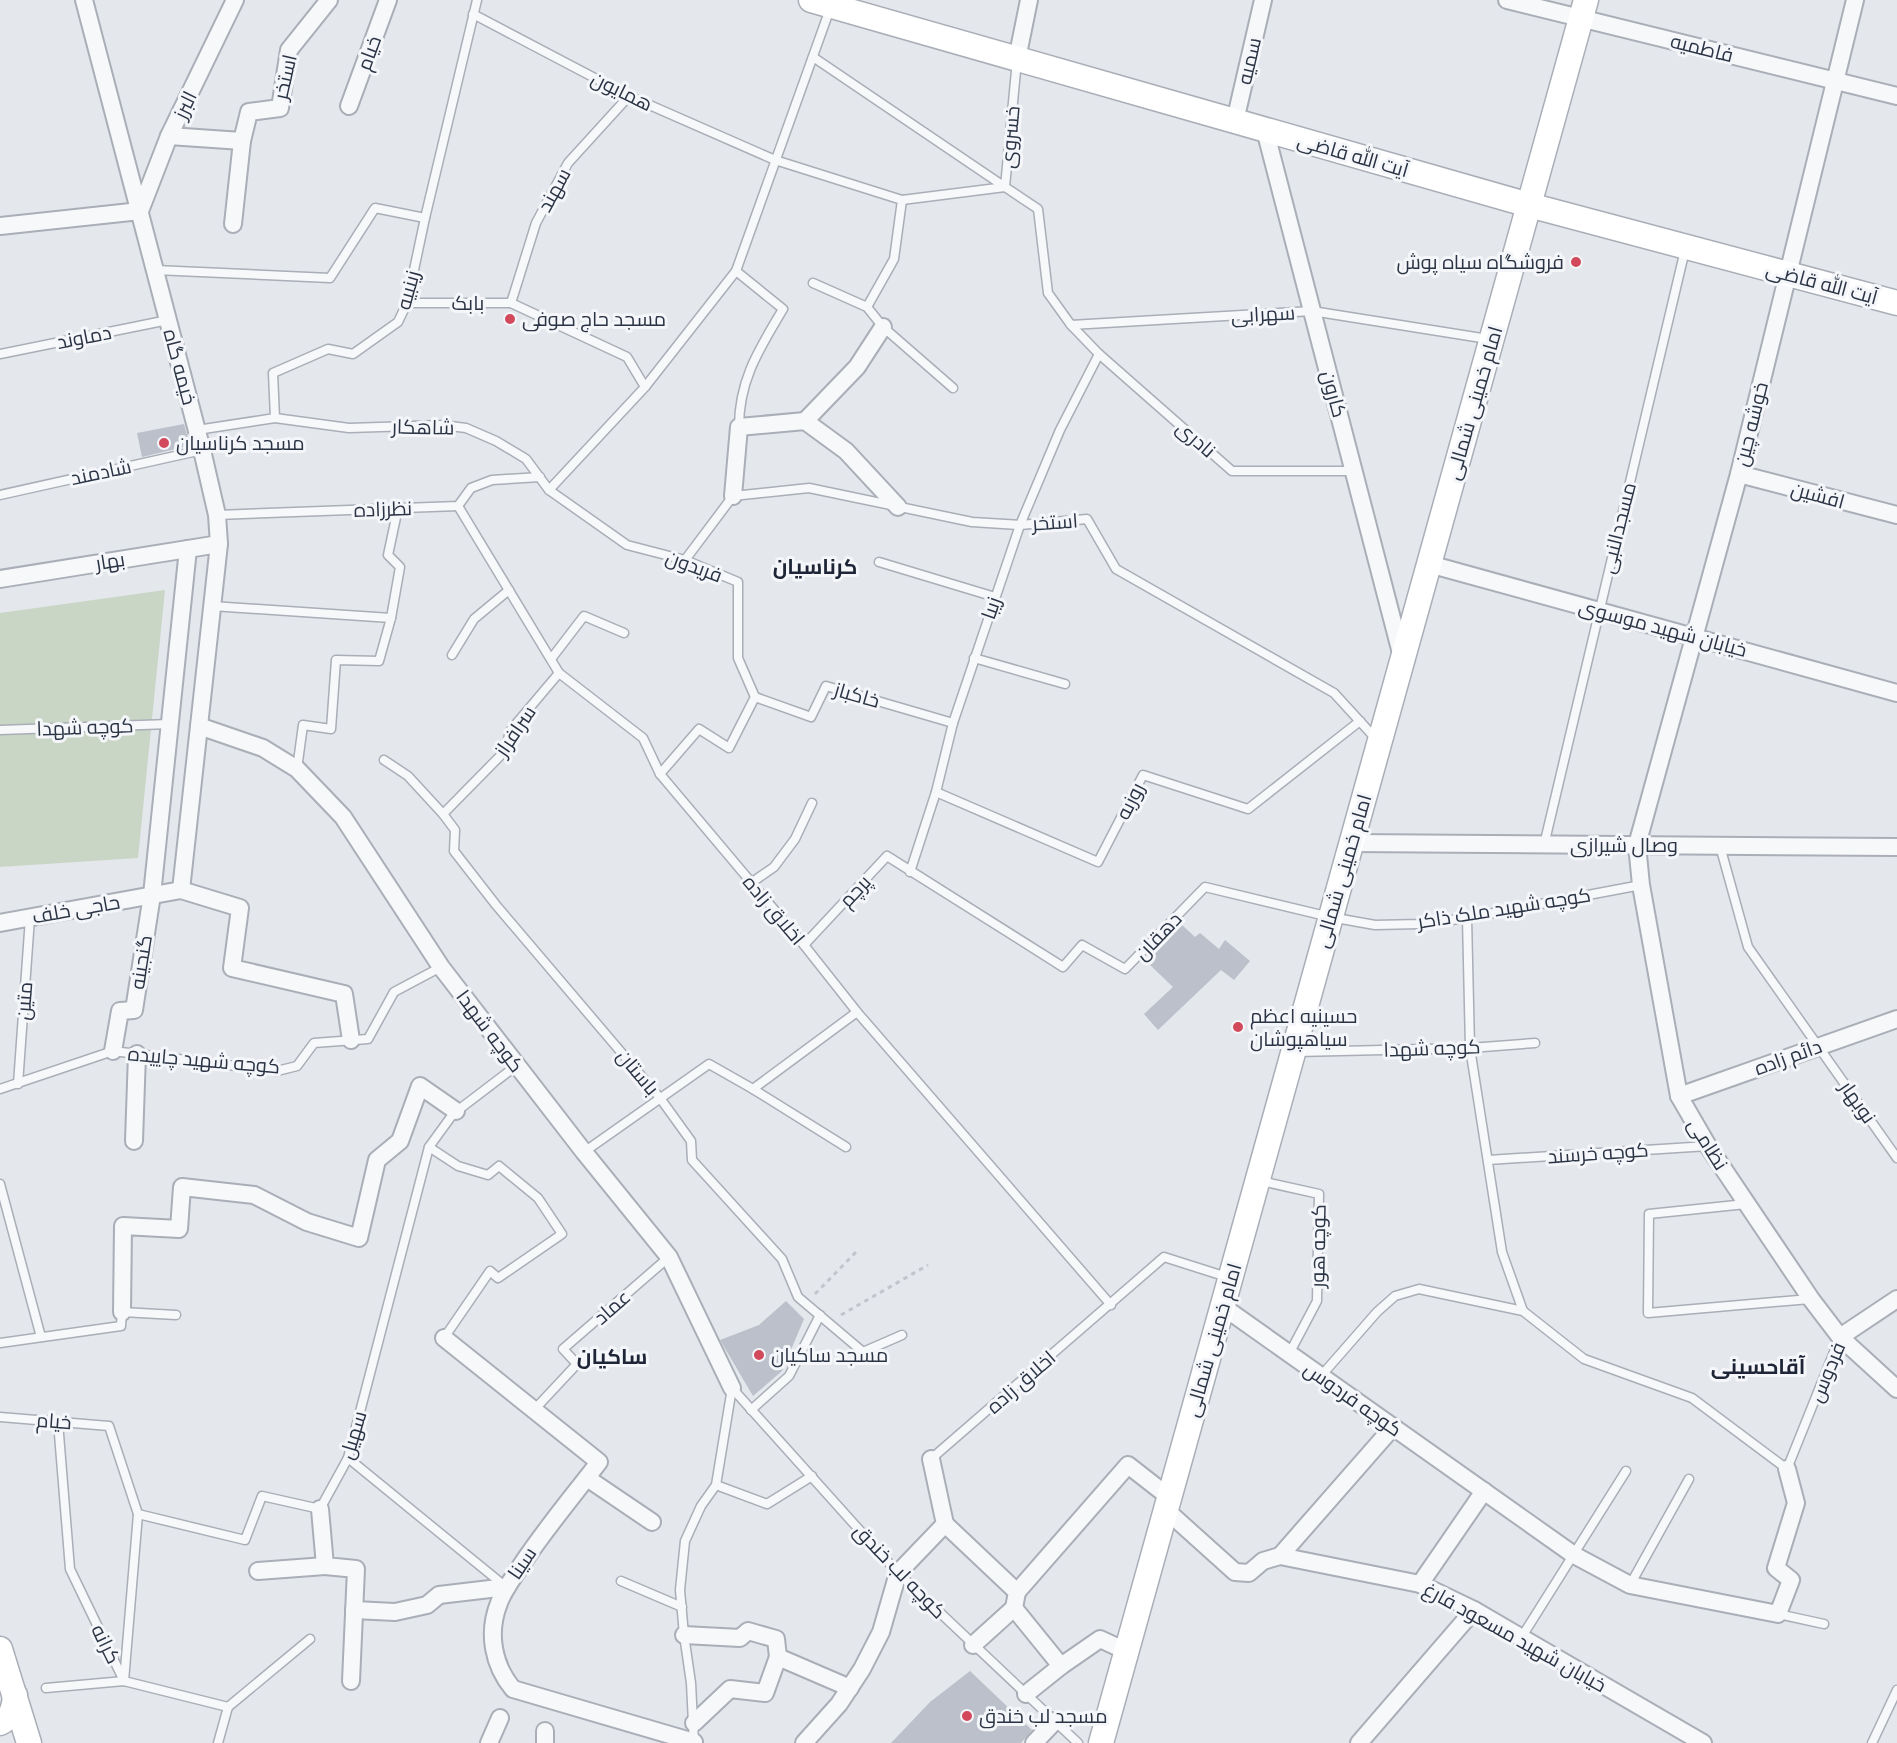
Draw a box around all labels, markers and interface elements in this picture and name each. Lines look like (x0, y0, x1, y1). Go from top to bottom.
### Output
street label: فاطمیه (1668, 29, 1736, 67)
street label: خیام (352, 32, 388, 74)
street label: سمیه (1232, 35, 1266, 87)
street label: استخر (268, 52, 302, 103)
street label: همایون (587, 66, 657, 117)
street label: البرز (168, 87, 202, 124)
street label: خسروی (995, 105, 1026, 169)
street label: آیت الله قاضی (1294, 127, 1412, 183)
street label: سهند (532, 164, 577, 217)
place label: فروشگاه سیاه پوش (1397, 250, 1564, 275)
marker: فروشگاه سیاه پوش (1569, 255, 1583, 269)
street label: آیت الله قاضی (1763, 256, 1881, 311)
street label: زینبیه (391, 268, 425, 312)
street label: بابک (452, 291, 484, 315)
street label: سهرابی (1230, 300, 1296, 329)
place label: مسجد حاج صوفی (522, 307, 666, 333)
marker: مسجد حاج صوفی (503, 312, 517, 326)
street label: دماوند (55, 320, 113, 354)
street label: امام خمینی شمالی (1441, 323, 1509, 483)
street label: خیمه گاه (158, 326, 202, 408)
street label: کارون (1315, 368, 1352, 420)
street label: خوشه چین (1729, 379, 1774, 469)
street label: شاهکار (390, 414, 455, 440)
street label: نادری (1171, 415, 1221, 463)
place label: مسجد کرناسیان (176, 431, 305, 456)
marker: مسجد کرناسیان (157, 436, 171, 450)
street label: شادمند (68, 454, 134, 490)
street label: افشین (1788, 476, 1847, 515)
street label: مسجدالنبی (1595, 480, 1642, 576)
street label: نظرزاده (353, 496, 413, 522)
street label: استخر (1030, 508, 1079, 536)
street label: فریدون (662, 545, 726, 588)
street label: بهار (92, 547, 127, 576)
district label: کرناسیان (773, 554, 857, 579)
street label: زیبا (976, 594, 1006, 622)
street label: خیابان شهید موسوی (1576, 594, 1750, 663)
street label: خاکباز (830, 677, 883, 713)
street label: سرافراز (489, 701, 541, 762)
street label: کوچه شهدا (36, 713, 134, 742)
street label: روزبه (1111, 778, 1149, 824)
street label: امام خمینی شمالی (1310, 791, 1378, 951)
street label: وصال شیرازی (1570, 833, 1678, 858)
street label: پرچم (834, 869, 878, 914)
street label: اخلاق زاده (737, 870, 810, 950)
street label: کوچه شهید ملک ذاکر (1415, 882, 1593, 935)
street label: حاجی خلف (30, 889, 122, 929)
street label: دهقان (1129, 907, 1187, 966)
street label: گنجینه (125, 933, 157, 991)
street label: متین (11, 981, 38, 1021)
street label: کوچه شهدا (450, 985, 529, 1078)
place label: حسینیه اعظم سیاهپوشان (1250, 1004, 1357, 1052)
marker: حسینیه اعظم سیاهپوشان (1231, 1020, 1245, 1034)
street label: کوچه شهدا (1383, 1034, 1481, 1063)
street label: دائم زاده (1751, 1034, 1826, 1082)
street label: کوچه شهید چاییده (127, 1041, 281, 1080)
street label: باستان (611, 1044, 664, 1101)
street label: نوبهار (1833, 1075, 1881, 1129)
street label: نظامی (1682, 1114, 1733, 1175)
street label: کوچه خرسند (1547, 1137, 1650, 1170)
street label: کوچه هور (1305, 1204, 1332, 1289)
street label: امام خمینی شمالی (1180, 1260, 1248, 1420)
street label: عماد (589, 1285, 635, 1329)
street label: فردوس (1804, 1338, 1851, 1406)
place label: مسجد ساکیان (771, 1343, 888, 1368)
district label: ساکیان (577, 1344, 647, 1369)
street label: اخلاق زاده (982, 1346, 1061, 1419)
marker: مسجد ساکیان (752, 1348, 766, 1362)
district label: آقاحسینی (1711, 1354, 1806, 1379)
street label: کوچه فردوس (1299, 1356, 1407, 1442)
street label: خیام (35, 1408, 72, 1436)
street label: سهیل (334, 1408, 373, 1463)
street label: کوچه لب خندق (848, 1519, 951, 1624)
street label: سینا (502, 1542, 542, 1584)
street label: خیابان شهید مسعود فارغ (1418, 1577, 1611, 1699)
street label: کرانه (86, 1620, 126, 1668)
place label: مسجد لب خندق (979, 1704, 1108, 1729)
marker: مسجد لب خندق (960, 1709, 974, 1723)

